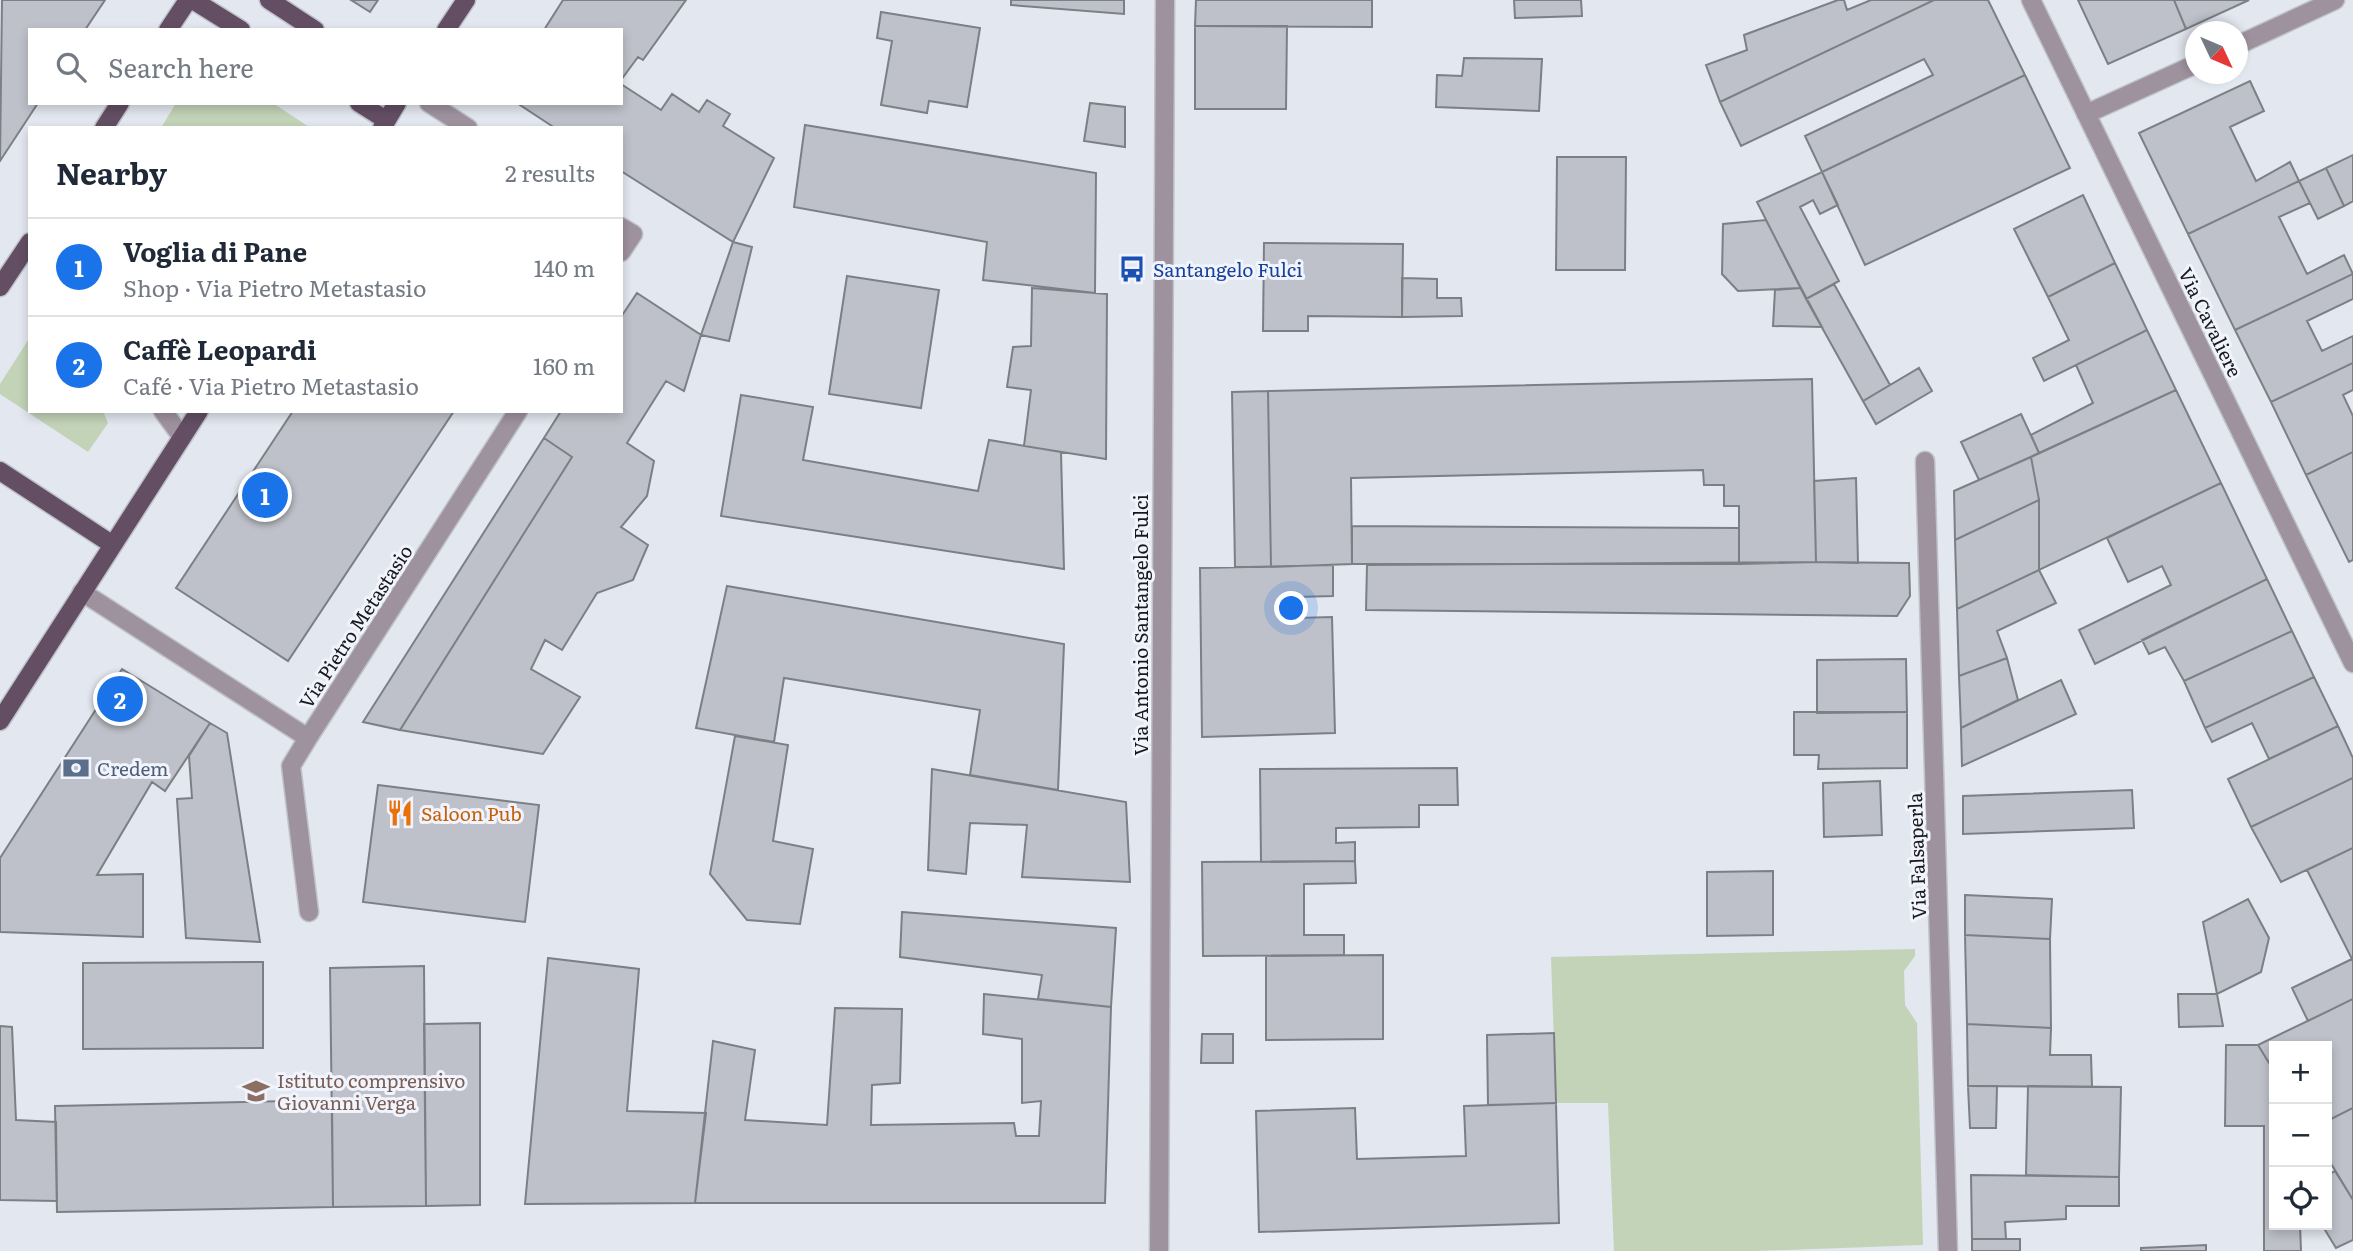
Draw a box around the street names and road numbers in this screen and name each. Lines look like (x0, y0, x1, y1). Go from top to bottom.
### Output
street label: Via Cavaliere (2172, 262, 2250, 382)
street label: Via Antonio Santangelo Fulci (1126, 494, 1154, 756)
street label: Via Pietro Metastasio (291, 539, 419, 713)
street label: Via Falsaperla (1900, 791, 1932, 920)

